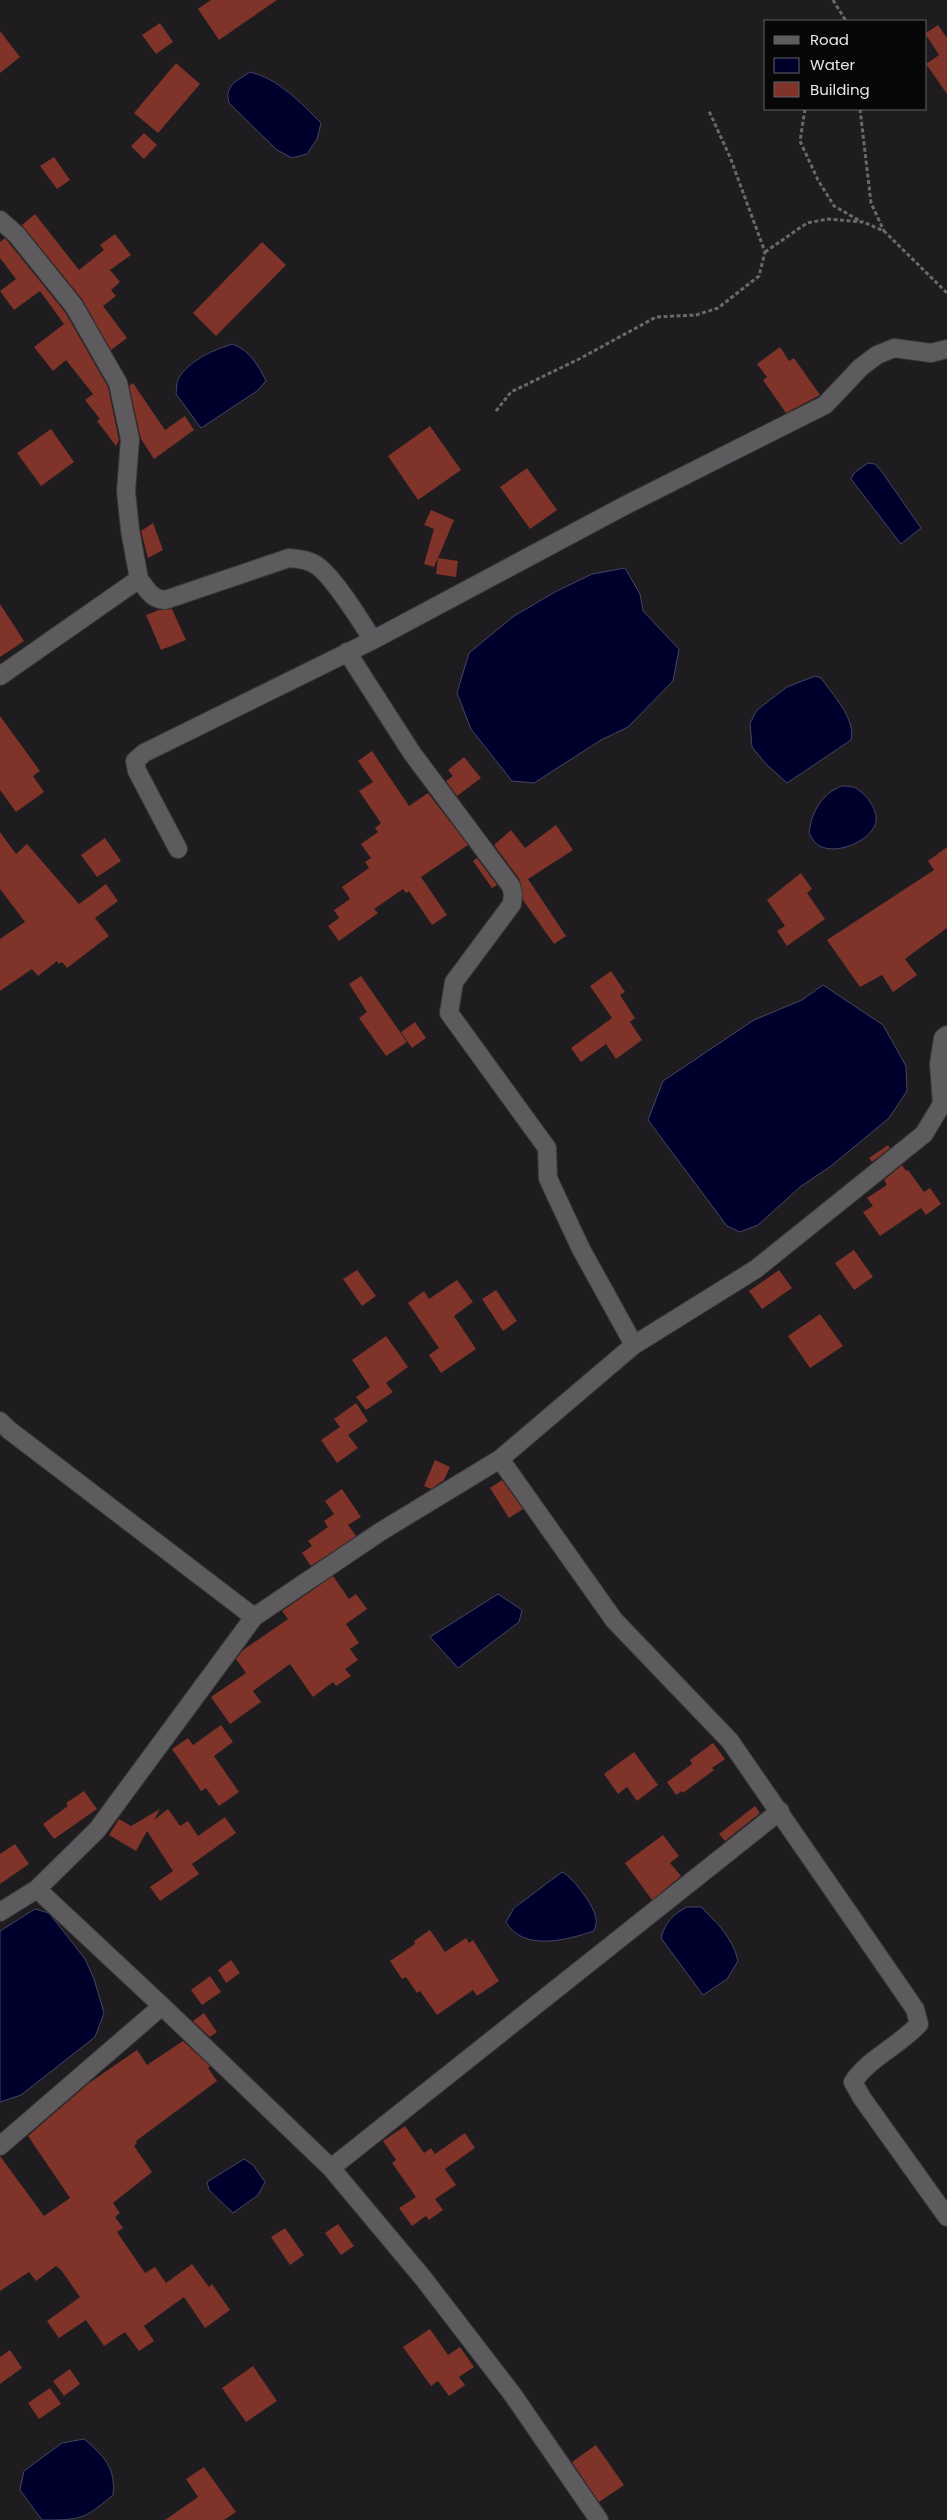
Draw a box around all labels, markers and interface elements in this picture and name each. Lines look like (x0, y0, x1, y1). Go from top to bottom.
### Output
legend (764, 20, 927, 110)
text: Road (810, 29, 849, 50)
text: Water (810, 54, 856, 75)
text: Building (810, 79, 870, 100)

